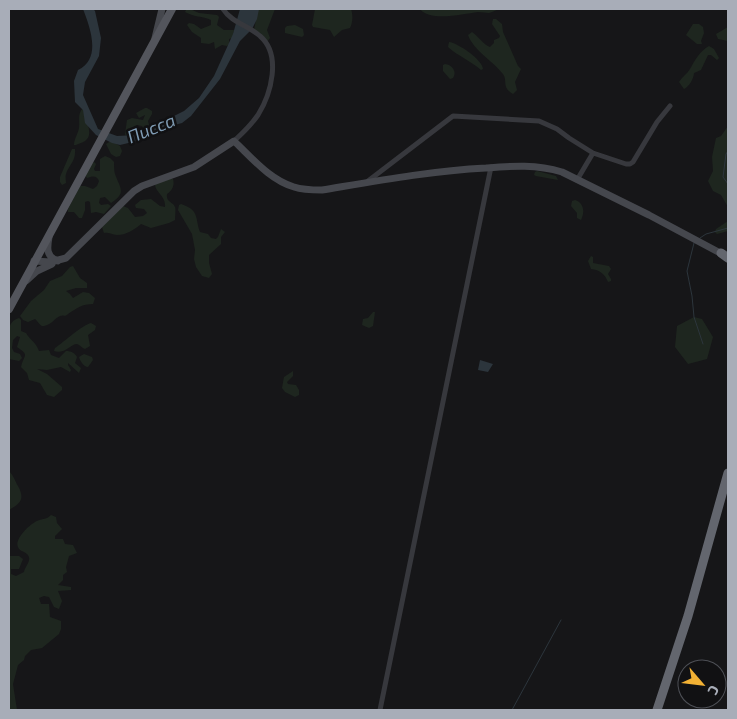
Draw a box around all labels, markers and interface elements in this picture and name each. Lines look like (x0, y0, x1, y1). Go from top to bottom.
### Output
water label: Писса (124, 108, 178, 148)
north arrow (677, 659, 727, 709)
text: С (704, 683, 723, 698)

